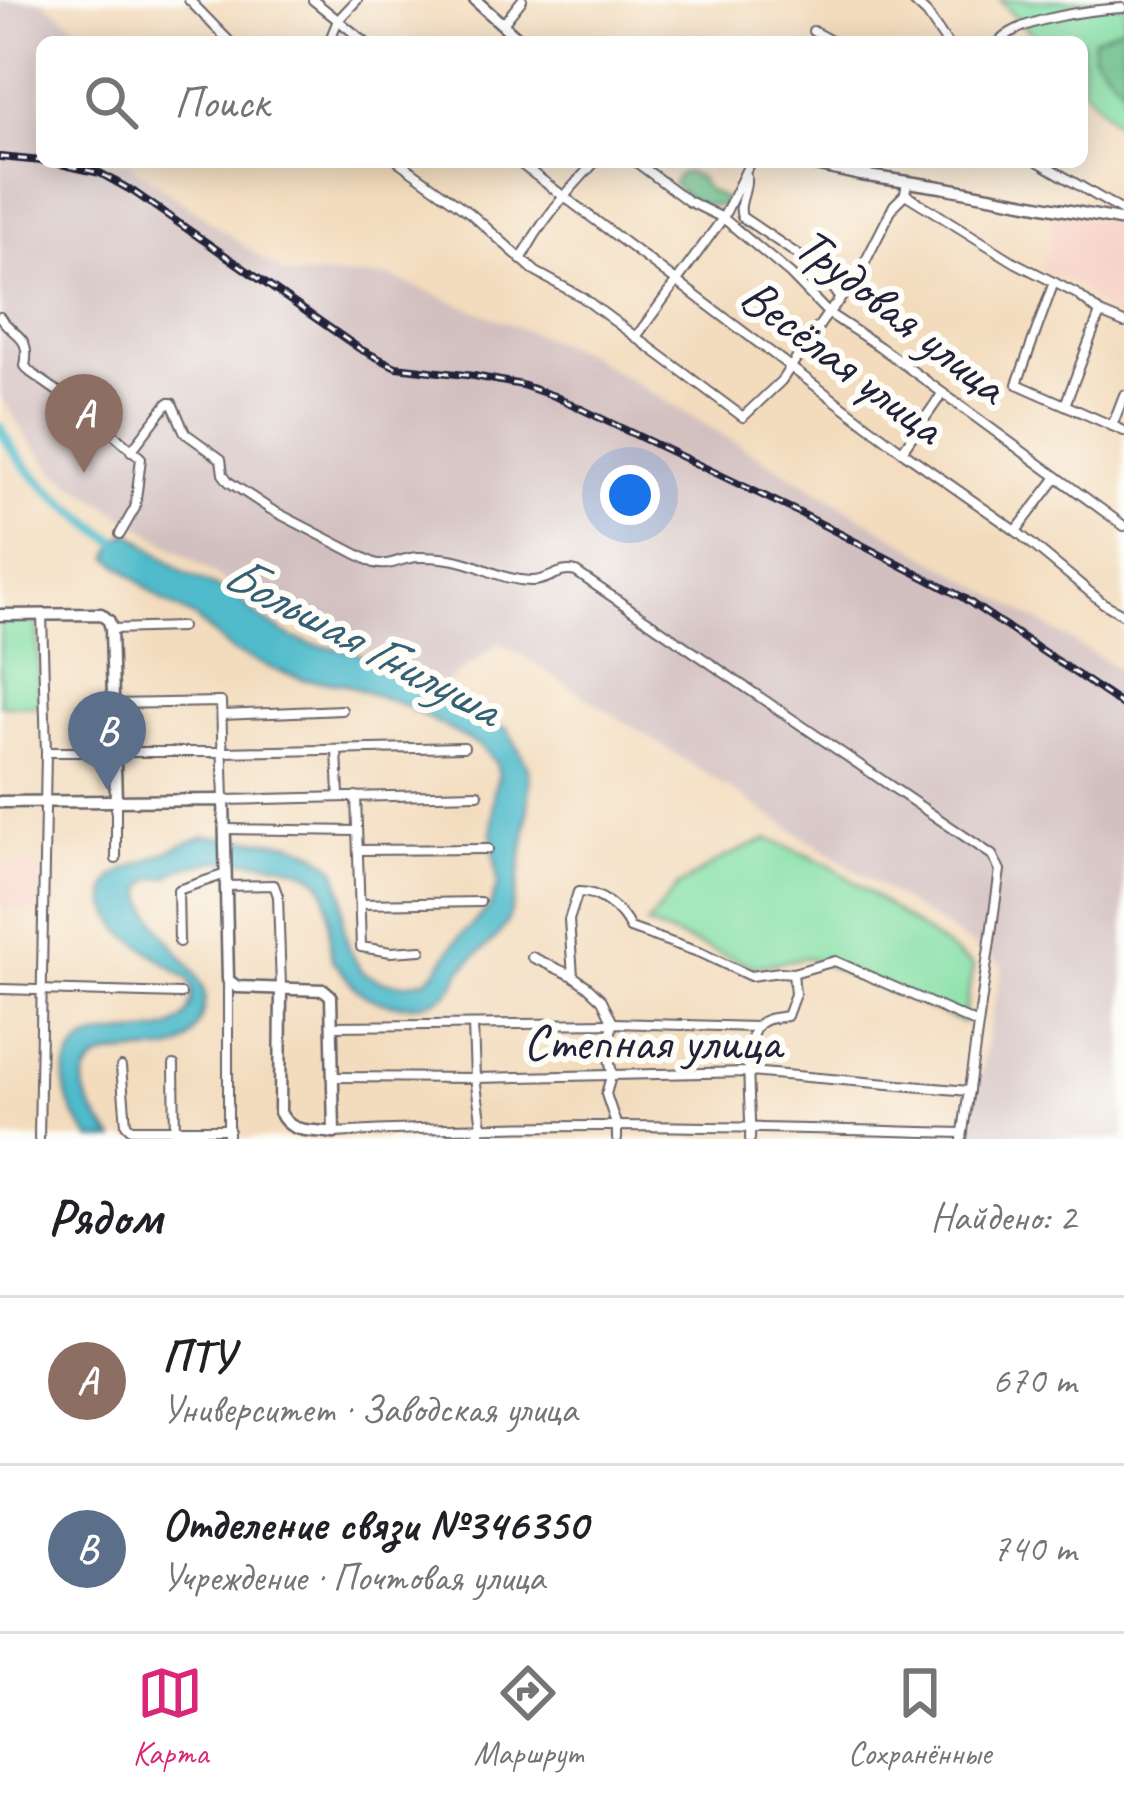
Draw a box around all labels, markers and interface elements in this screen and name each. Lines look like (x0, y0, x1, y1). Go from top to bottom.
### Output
search box (36, 36, 1088, 168)
icon: search (78, 69, 144, 135)
text: Поиск (174, 74, 269, 131)
street label: Трудовая улица (783, 212, 1023, 420)
street label: Весёлая улица (728, 264, 960, 460)
pin: A (45, 374, 123, 473)
your location (600, 465, 660, 525)
water label: Большая Гнилуша (211, 539, 517, 744)
pin: B (68, 691, 146, 790)
street label: Степная улица (523, 1010, 785, 1074)
text: Рядом (48, 1185, 162, 1249)
text: Найдено: 2 (931, 1193, 1076, 1242)
text: ПТУ (162, 1328, 234, 1385)
text: A (77, 1356, 97, 1405)
text: 670 m (992, 1356, 1076, 1405)
text: Университет · Заводская улица (162, 1385, 577, 1434)
text: Отделение связи №346350 (162, 1496, 588, 1553)
text: B (77, 1524, 97, 1573)
text: 740 m (992, 1524, 1076, 1573)
text: Учреждение · Почтовая улица (162, 1553, 545, 1602)
tab: Карта (133, 1660, 208, 1774)
tab: Маршрут (474, 1660, 583, 1774)
tab: Сохранённые (848, 1660, 991, 1774)

